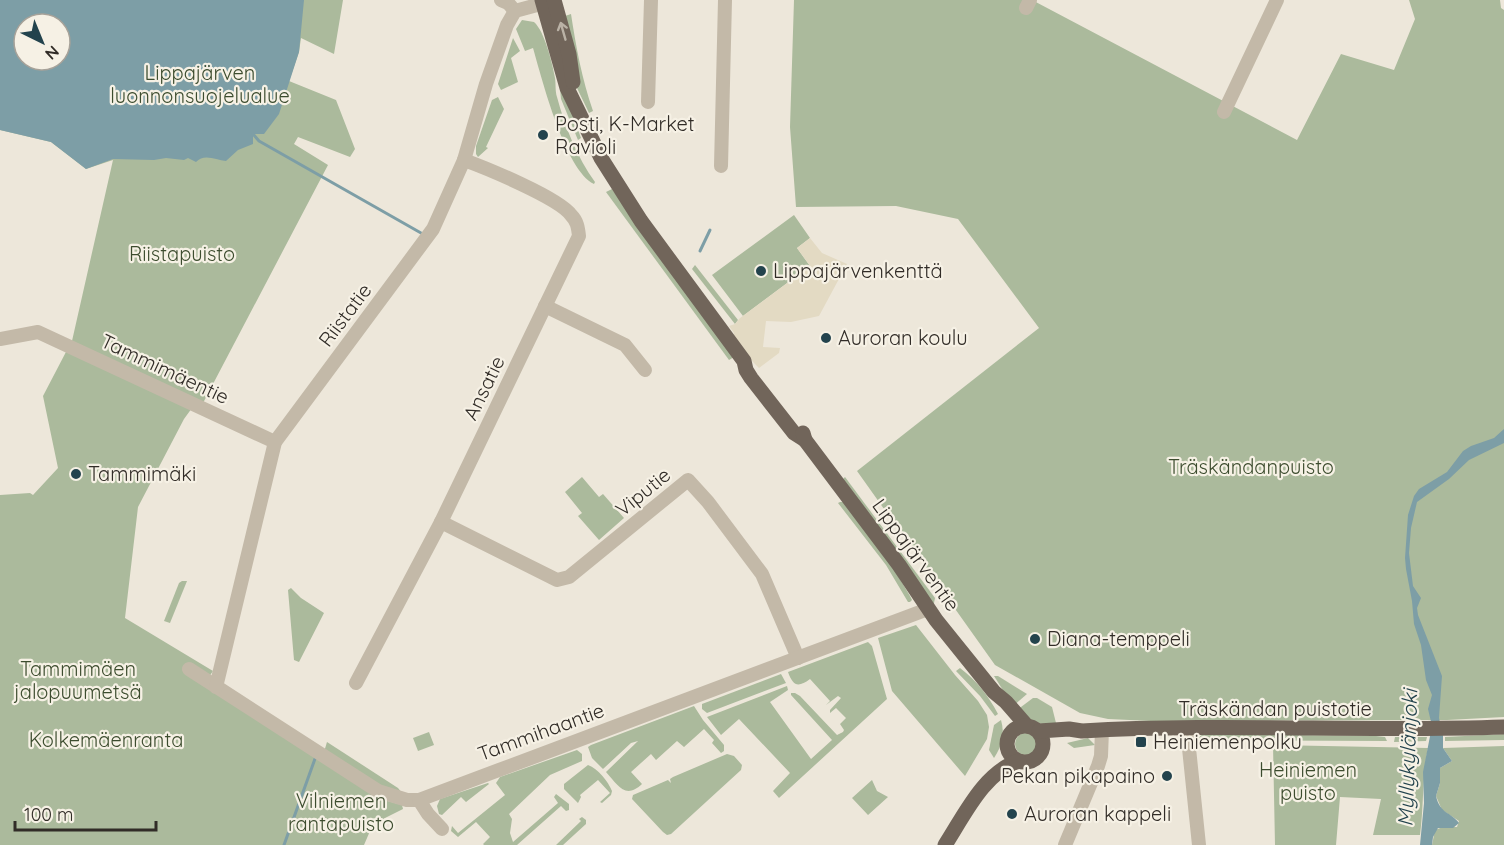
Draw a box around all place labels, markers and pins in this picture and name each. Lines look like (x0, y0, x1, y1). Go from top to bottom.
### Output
place label: Posti, K-Market Ravioli (555, 111, 695, 159)
marker: Posti, K-Market Ravioli (536, 128, 550, 142)
place label: Lippajärvenkenttä (773, 258, 943, 283)
marker: Lippajärvenkenttä (754, 264, 768, 278)
place label: Auroran koulu (838, 325, 968, 350)
marker: Auroran koulu (819, 331, 833, 345)
place label: Tammimäki (88, 461, 196, 486)
marker: Tammimäki (69, 467, 83, 481)
place label: Diana-temppeli (1047, 626, 1190, 651)
marker: Diana-temppeli (1028, 632, 1042, 646)
place label: Heiniemenpolku (1153, 729, 1302, 754)
marker: Heiniemenpolku (1134, 735, 1148, 749)
place label: Pekan pikapaino (1001, 763, 1155, 788)
marker: Pekan pikapaino (1160, 769, 1174, 783)
place label: Auroran kappeli (1024, 801, 1171, 826)
marker: Auroran kappeli (1005, 807, 1019, 821)

